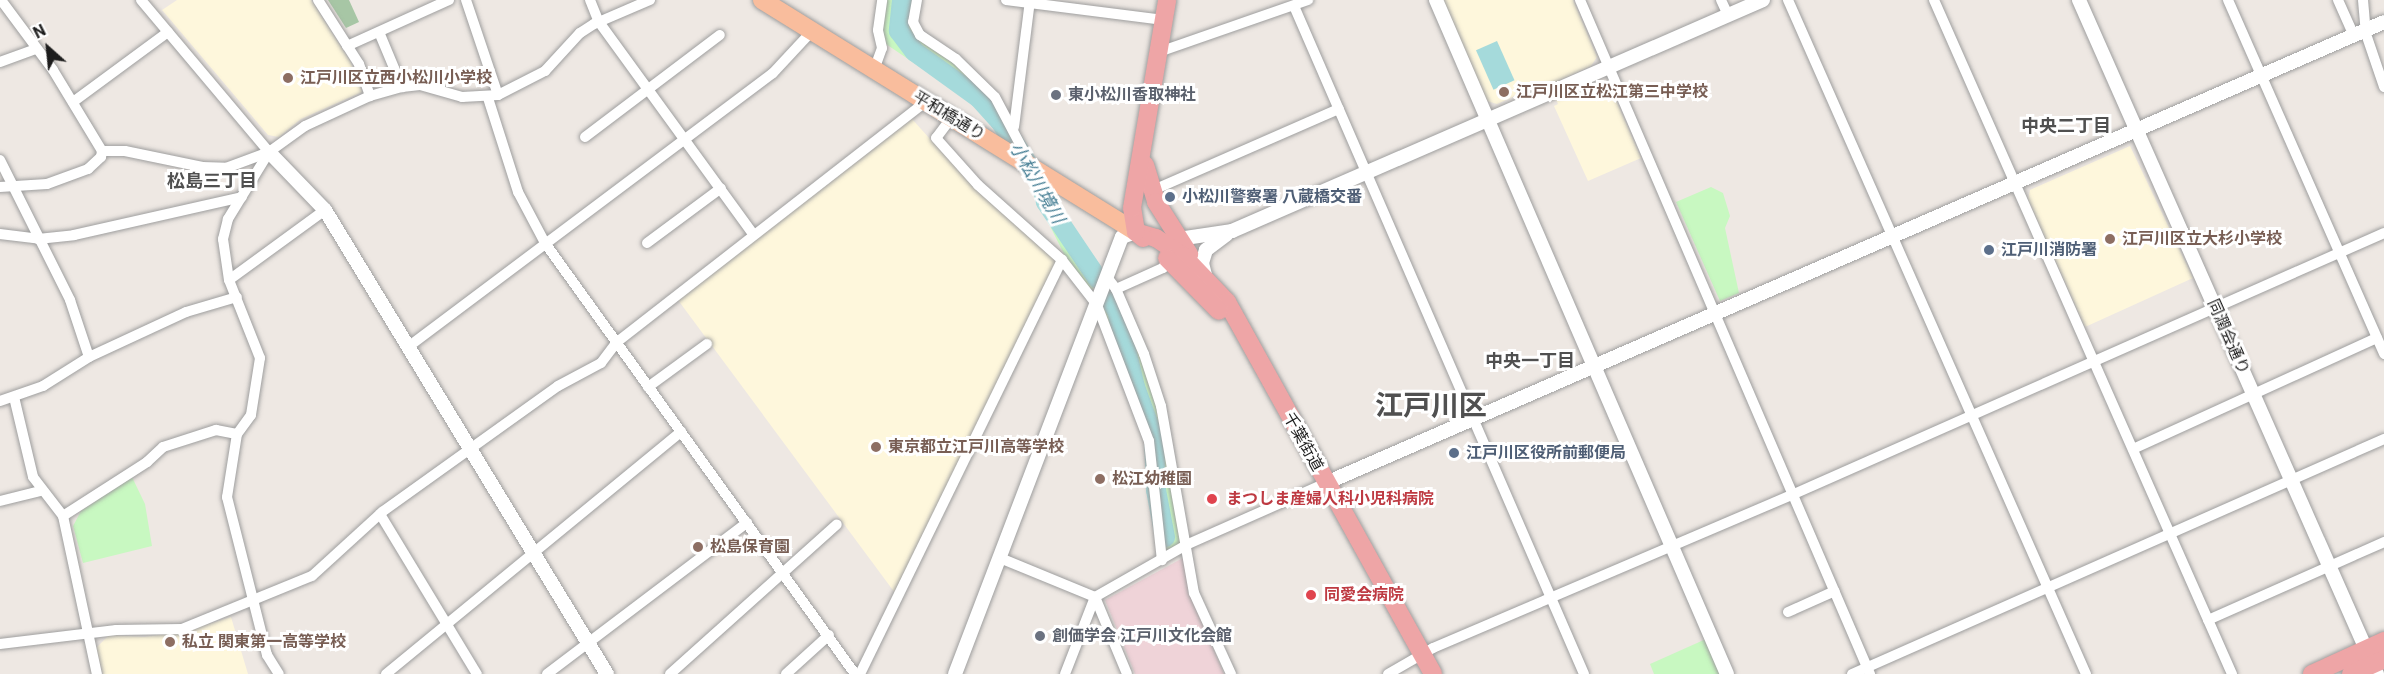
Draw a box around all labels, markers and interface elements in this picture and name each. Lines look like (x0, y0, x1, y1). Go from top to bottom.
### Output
north arrow (18, 18, 78, 78)
text: N (30, 20, 49, 43)
place label: 江戸川区立西小松川小学校 (300, 68, 492, 88)
marker: 江戸川区立西小松川小学校 (281, 71, 295, 85)
place label: 江戸川区立松江第三中学校 (1516, 82, 1708, 102)
place label: 東小松川香取神社 (1068, 85, 1196, 105)
marker: 江戸川区立松江第三中学校 (1497, 85, 1511, 99)
street label: 平和橋通り (910, 87, 988, 145)
marker: 東小松川香取神社 (1049, 88, 1063, 102)
district label: 中央二丁目 (2021, 115, 2111, 137)
water label: 小松川境川 (1005, 139, 1069, 227)
district label: 松島三丁目 (167, 170, 257, 192)
place label: 小松川警察署 八蔵橋交番 (1182, 187, 1362, 207)
marker: 小松川警察署 八蔵橋交番 (1163, 190, 1177, 204)
place label: 江戸川区立大杉小学校 (2122, 229, 2282, 249)
marker: 江戸川区立大杉小学校 (2103, 232, 2117, 246)
place label: 江戸川消防署 (2001, 240, 2097, 260)
marker: 江戸川消防署 (1982, 243, 1996, 257)
street label: 同潤会通り (2203, 297, 2253, 377)
district label: 中央一丁目 (1485, 350, 1575, 372)
district label: 江戸川区 (1375, 389, 1487, 423)
street label: 千葉街道 (1279, 409, 1327, 475)
place label: 東京都立江戸川高等学校 (888, 437, 1064, 457)
marker: 東京都立江戸川高等学校 (869, 440, 883, 454)
place label: 江戸川区役所前郵便局 (1466, 443, 1626, 463)
marker: 江戸川区役所前郵便局 (1447, 446, 1461, 460)
place label: 松江幼稚園 (1112, 469, 1192, 489)
marker: 松江幼稚園 (1093, 472, 1107, 486)
place label: まつしま産婦人科小児科病院 (1226, 489, 1434, 509)
marker: まつしま産婦人科小児科病院 (1203, 490, 1221, 508)
place label: 松島保育園 (710, 537, 790, 557)
marker: 松島保育園 (691, 540, 705, 554)
place label: 同愛会病院 (1324, 585, 1404, 605)
marker: 同愛会病院 (1302, 586, 1320, 604)
place label: 創価学会 江戸川文化会館 (1052, 626, 1232, 646)
marker: 創価学会 江戸川文化会館 (1033, 629, 1047, 643)
place label: 私立 関東第一高等学校 (182, 632, 346, 652)
marker: 私立 関東第一高等学校 (163, 635, 177, 649)

